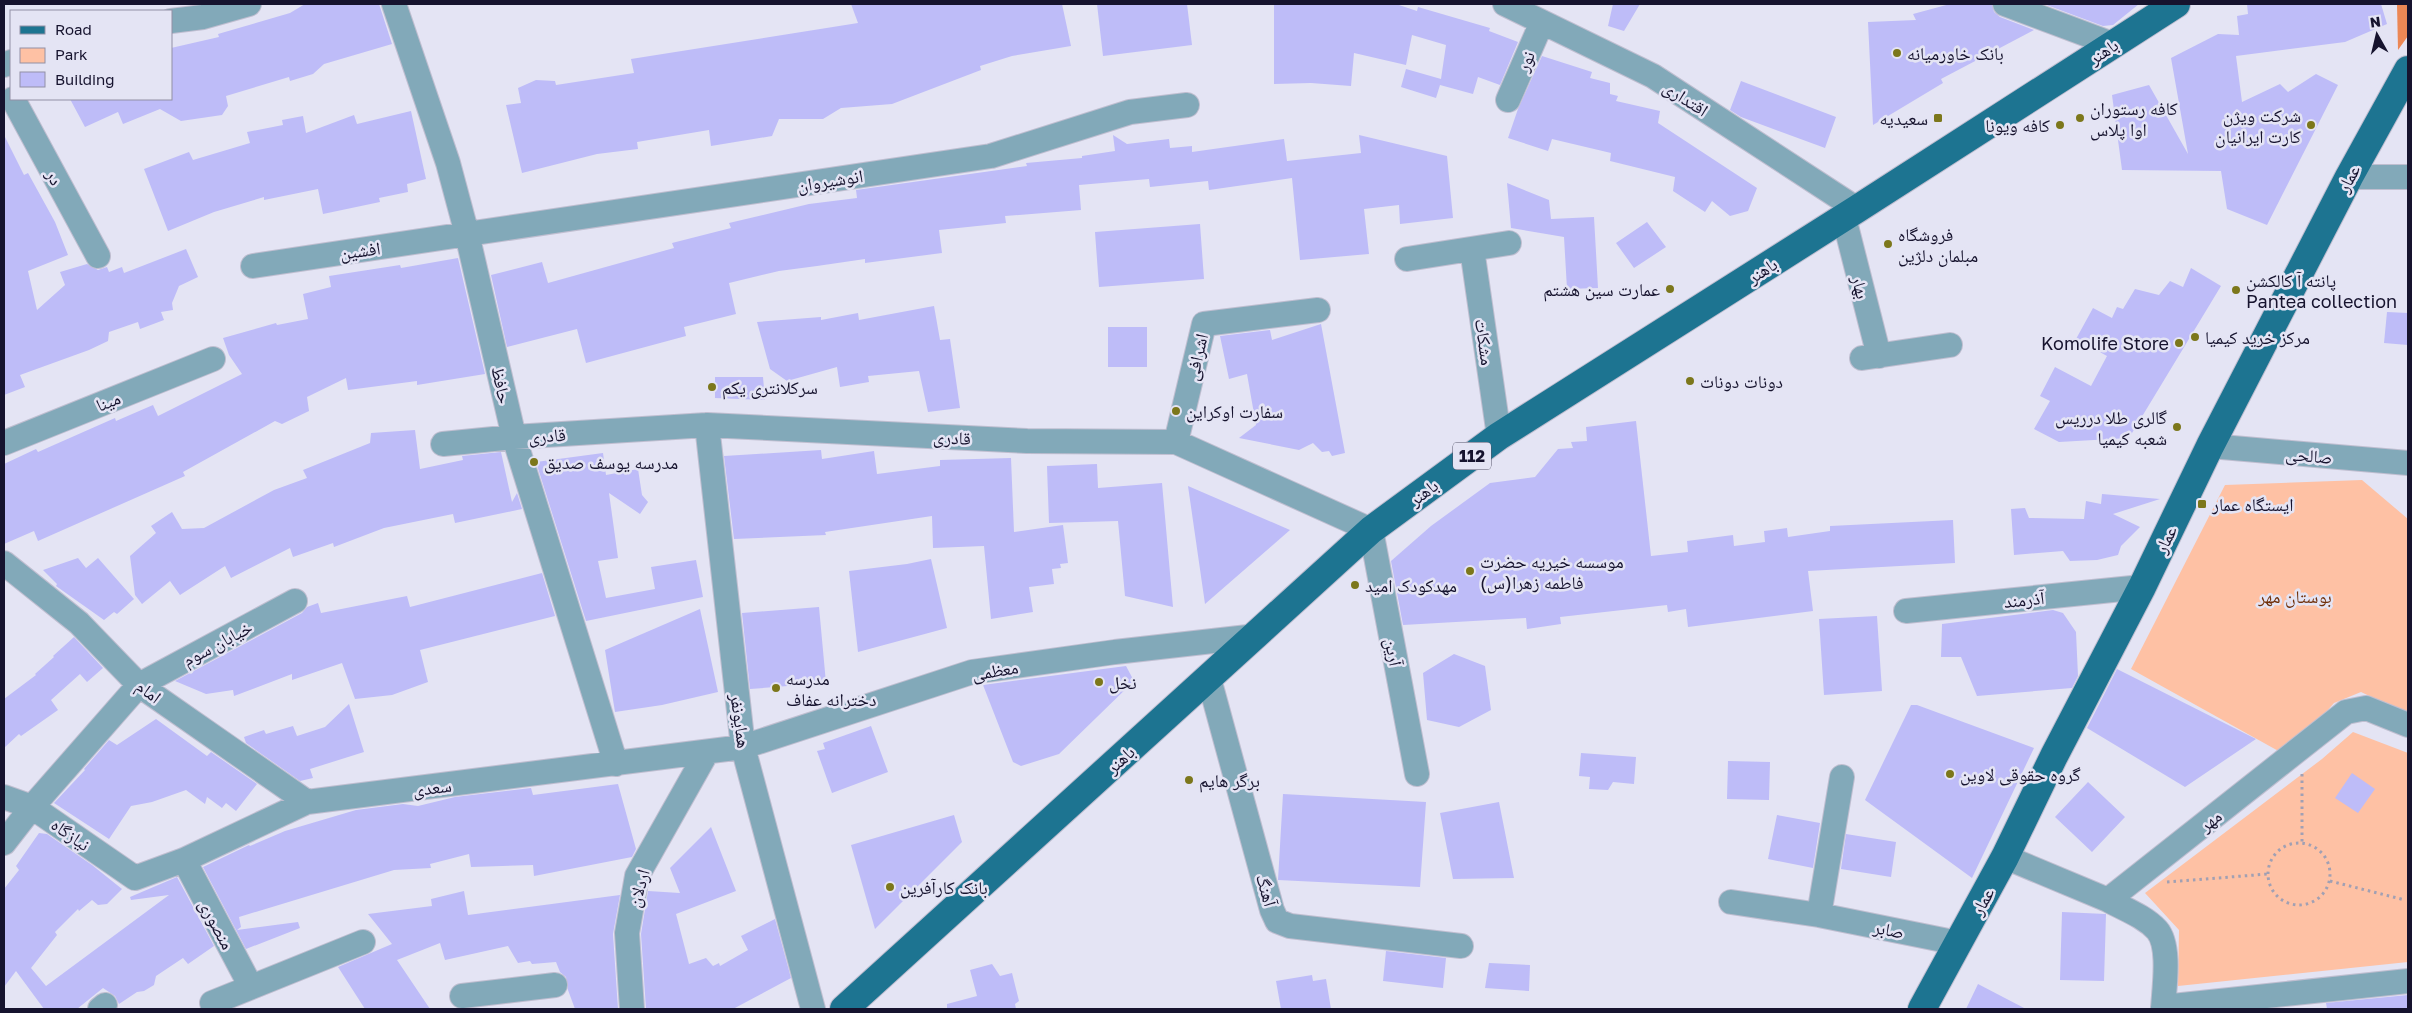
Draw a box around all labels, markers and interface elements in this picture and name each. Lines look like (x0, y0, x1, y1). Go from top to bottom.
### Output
legend (10, 10, 172, 100)
north arrow (2352, 10, 2402, 60)
text: N (2369, 12, 2382, 31)
text: Road (55, 20, 92, 38)
street label: باهنر (2083, 33, 2122, 70)
place label: بانک خاورمیانه (1907, 42, 2004, 65)
text: Park (55, 45, 88, 63)
street label: نور (1511, 47, 1539, 76)
marker: بانک خاورمیانه (1891, 47, 1903, 59)
text: Building (55, 70, 115, 88)
street label: اقتداری (1659, 75, 1713, 121)
place label: کافه رستوران اوا پلاس (2090, 97, 2178, 141)
place label: شرکت ویژن کارت ایرانیان (2215, 104, 2302, 148)
place label: سعیدیه (1879, 107, 1928, 129)
marker: سعیدیه (1932, 112, 1944, 124)
marker: کافه رستوران اوا پلاس (2074, 112, 2086, 124)
place label: کافه ویونا (1985, 114, 2051, 136)
marker: کافه ویونا (2054, 119, 2066, 131)
marker: شرکت ویژن کارت ایرانیان (2305, 119, 2317, 131)
street label: عمار (2331, 160, 2364, 196)
street label: در (41, 164, 68, 189)
street label: انوشیروان (795, 164, 865, 197)
place label: فروشگاه مبلمان دلژین (1898, 223, 1978, 267)
street label: افشین (338, 236, 382, 265)
marker: فروشگاه مبلمان دلژین (1882, 238, 1894, 250)
street label: باهنر (1742, 252, 1781, 289)
place label: پانته آ کالکشن Pantea collection (2246, 269, 2397, 312)
street label: بهار (1847, 272, 1875, 301)
place label: عمارت سین هشتم (1543, 278, 1660, 302)
marker: عمارت سین هشتم (1664, 283, 1676, 295)
marker: پانته آ کالکشن Pantea collection (2230, 284, 2242, 296)
street label: مشکات (1471, 317, 1499, 367)
place label: مرکز خرید کیمیا (2205, 326, 2310, 348)
street label: اشرافی (1180, 331, 1213, 383)
marker: مرکز خرید کیمیا (2189, 331, 2201, 343)
place label: Komolife Store (2041, 332, 2169, 354)
marker: Komolife Store (2173, 337, 2185, 349)
street label: حافظ (487, 364, 517, 406)
place label: دونات دونات (1700, 370, 1783, 392)
marker: دونات دونات (1684, 375, 1696, 387)
place label: سرکلانتری یکم (722, 376, 818, 400)
marker: سرکلانتری یکم (706, 381, 718, 393)
street label: مینا (93, 386, 124, 416)
place label: سفارت اوکراین (1186, 400, 1283, 423)
marker: سفارت اوکراین (1170, 405, 1182, 417)
place label: گالرى طلا درريس شعبه كيميا (2055, 406, 2168, 450)
marker: گالرى طلا درريس شعبه كيميا (2171, 421, 2183, 433)
street label: قادری (527, 423, 567, 448)
street label: قادری (933, 425, 971, 450)
road number: 112 (1453, 442, 1491, 470)
street label: صالحی (2285, 442, 2333, 469)
place label: مدرسه یوسف صدیق (544, 451, 678, 474)
marker: مدرسه یوسف صدیق (528, 456, 540, 468)
street label: باهنر (1403, 474, 1442, 511)
place label: ایستگاه عمار (2211, 493, 2294, 515)
marker: ایستگاه عمار (2196, 498, 2208, 510)
street label: عمار (2149, 522, 2181, 557)
place label: موسسه خیریه حضرت فاطمه زهرا(س) (1480, 550, 1624, 594)
marker: موسسه خیریه حضرت فاطمه زهرا(س) (1464, 565, 1476, 577)
place label: مهدکودک امید (1365, 574, 1457, 596)
marker: مهدکودک امید (1349, 579, 1361, 591)
park label: بوستان مهر (2257, 585, 2332, 608)
street label: آذرمند (2003, 586, 2046, 612)
street label: خیابان سوم (178, 615, 257, 672)
street label: آرین (1380, 636, 1408, 668)
street label: معظمی (970, 655, 1020, 686)
place label: مدرسه دخترانه عفاف (786, 667, 876, 710)
place label: نخل (1109, 671, 1137, 694)
street label: امام (131, 674, 166, 709)
marker: نخل (1093, 676, 1105, 688)
marker: مدرسه دخترانه عفاف (770, 682, 782, 694)
street label: همایونفر (726, 691, 756, 750)
street label: باهنر (1100, 740, 1139, 779)
place label: گروه حقوقی لاوین (1960, 763, 2081, 786)
marker: گروه حقوقی لاوین (1944, 768, 1956, 780)
place label: برگر هایم (1199, 769, 1260, 793)
street label: سعدی (411, 774, 453, 801)
marker: برگر هایم (1183, 774, 1195, 786)
street label: مهر (2194, 804, 2226, 836)
street label: نیازگاه (47, 813, 95, 855)
street label: اردلان (622, 866, 655, 910)
street label: آهنگ (1252, 871, 1282, 909)
place label: بانک کارآفرین (900, 876, 988, 899)
marker: بانک کارآفرین (884, 881, 896, 893)
street label: عمار (1965, 883, 1998, 919)
street label: منصوری (194, 895, 239, 953)
street label: صابر (1870, 915, 1906, 944)

